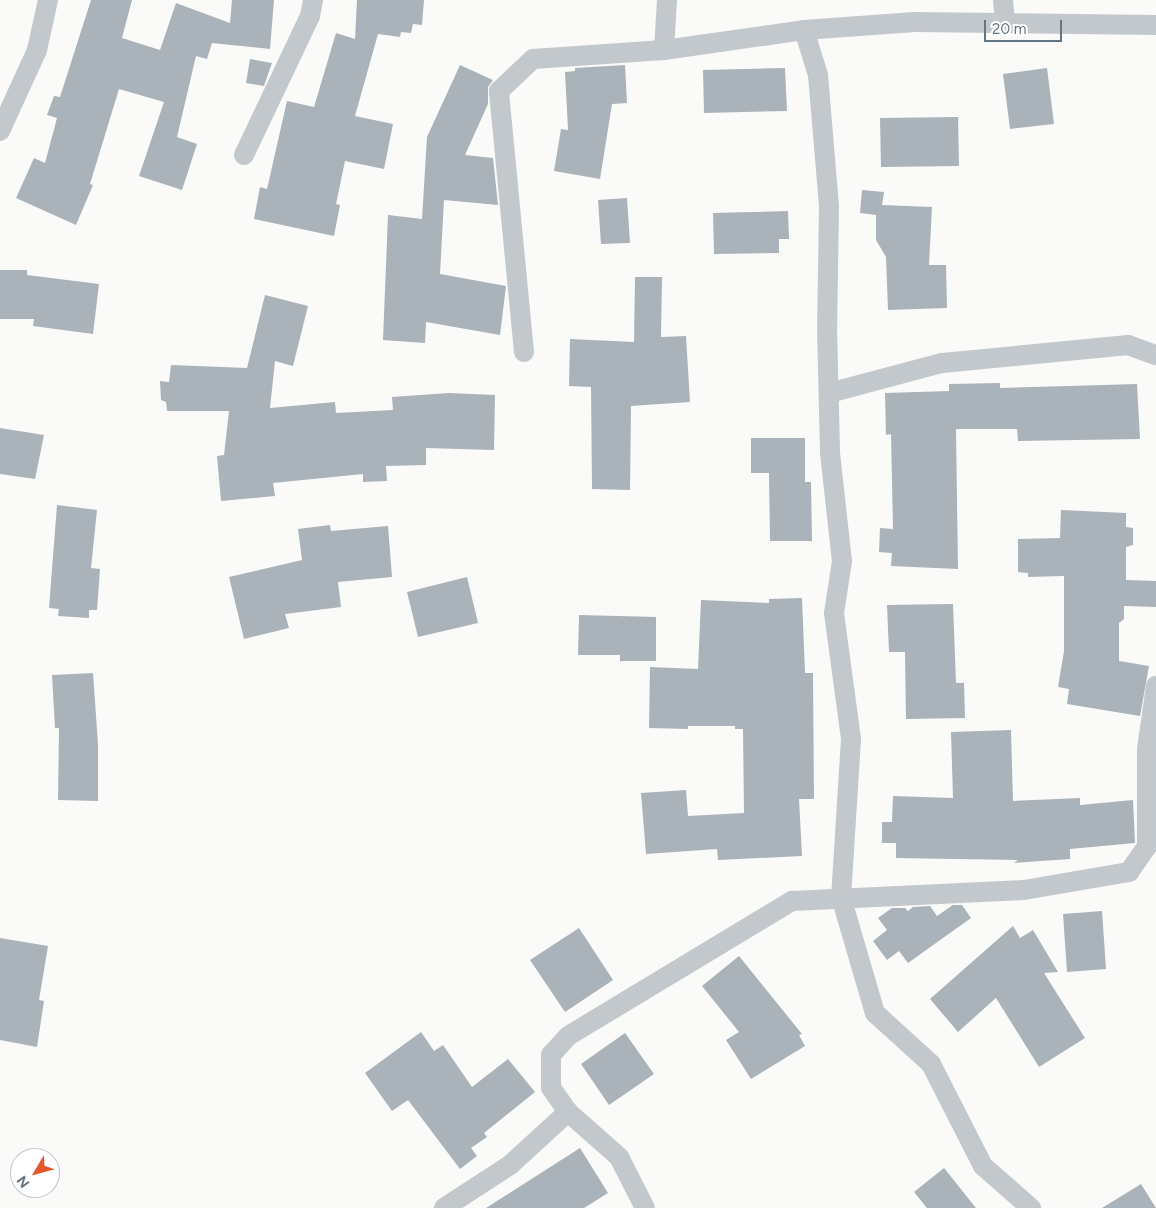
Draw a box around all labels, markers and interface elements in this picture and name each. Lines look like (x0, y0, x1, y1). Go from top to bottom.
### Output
scale bar (986, 10, 1064, 42)
text: 20 m (992, 20, 1026, 38)
north arrow (10, 1148, 60, 1198)
text: N (13, 1172, 33, 1191)

